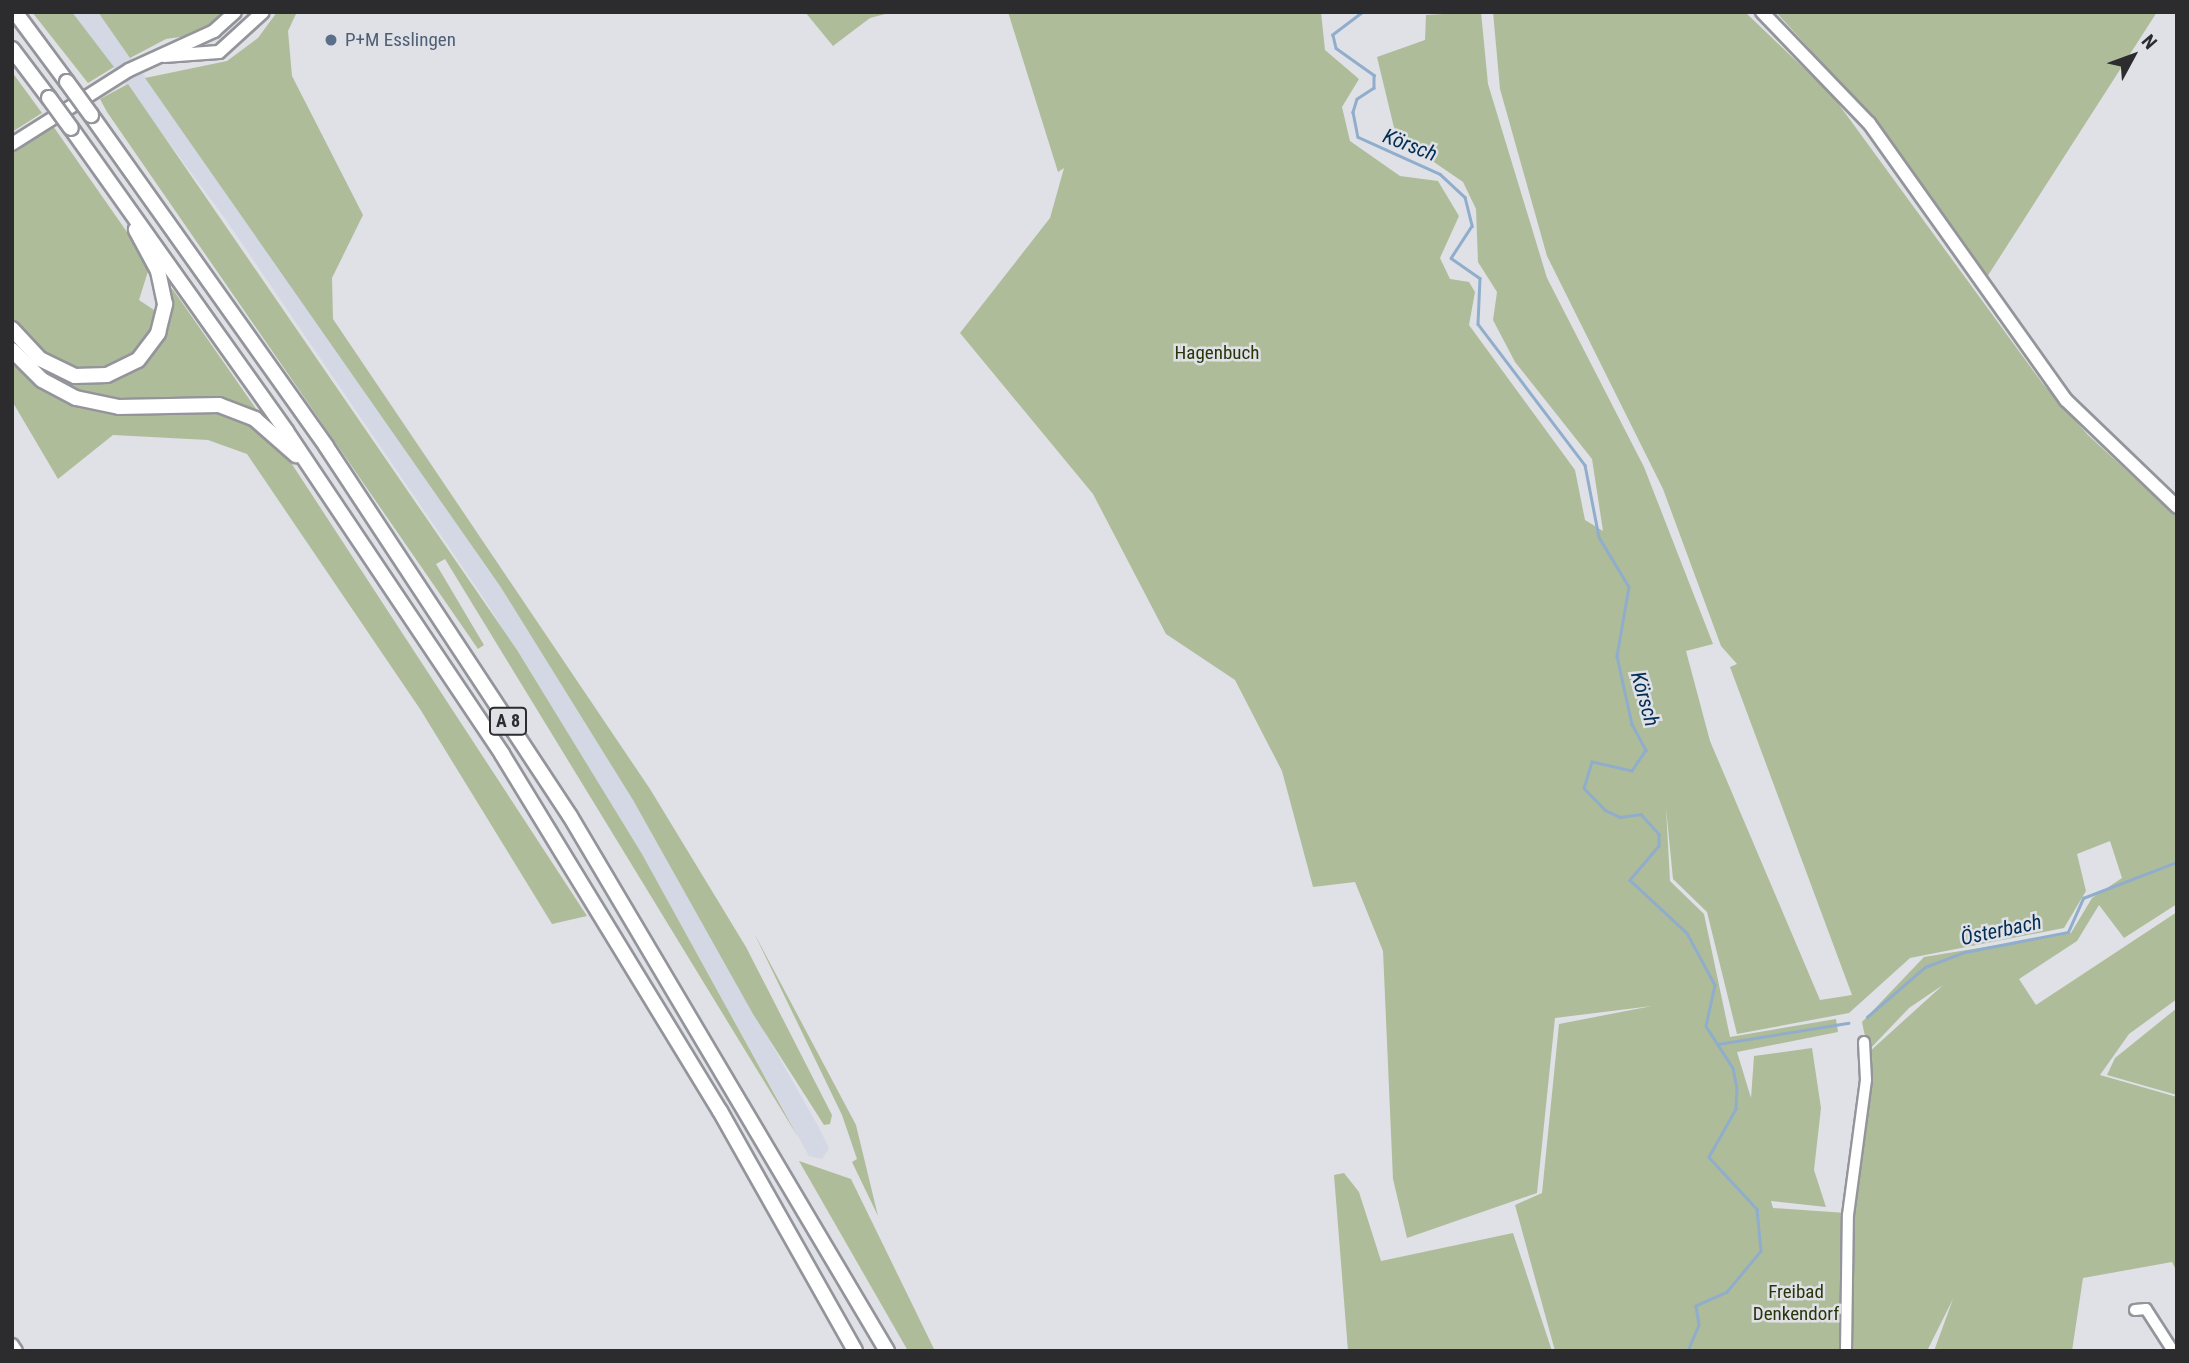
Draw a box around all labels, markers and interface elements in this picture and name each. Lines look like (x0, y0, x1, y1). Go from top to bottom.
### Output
north arrow (2098, 21, 2168, 91)
place label: P+M Esslingen (345, 29, 456, 51)
text: N (2137, 30, 2162, 54)
marker: P+M Esslingen (323, 32, 339, 48)
water label: Körsch (1379, 123, 1441, 167)
park label: Hagenbuch (1175, 342, 1259, 364)
water label: Körsch (1625, 669, 1665, 729)
road number: A 8 (489, 706, 527, 736)
water label: Österbach (1958, 909, 2044, 951)
park label: Freibad Denkendorf (1753, 1281, 1839, 1325)

